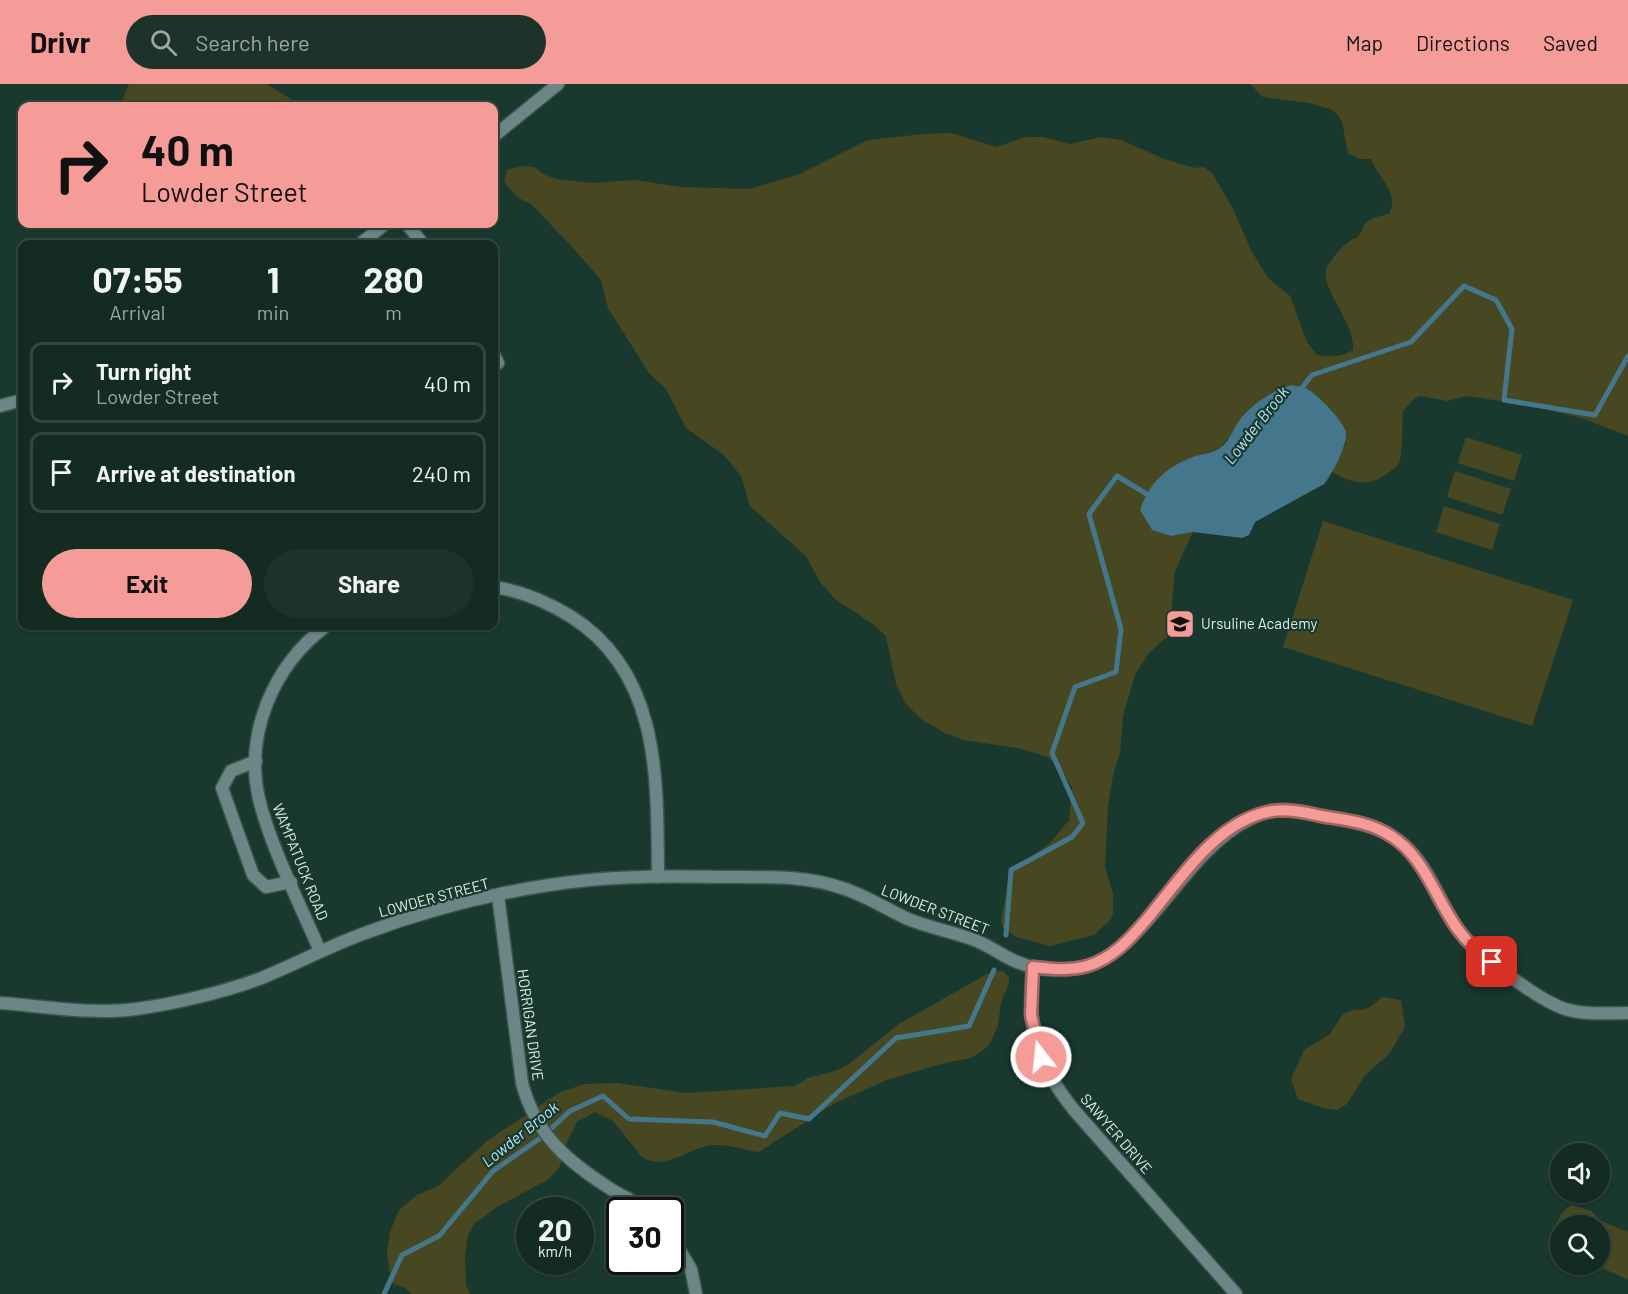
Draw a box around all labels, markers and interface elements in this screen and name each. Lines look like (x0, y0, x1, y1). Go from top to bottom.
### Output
search box (126, 15, 546, 69)
text: Drivr (30, 25, 90, 59)
icon: search (147, 26, 180, 59)
text: Search here (195, 29, 310, 55)
text: Map (1346, 30, 1383, 55)
text: Directions (1416, 30, 1510, 55)
text: Saved (1543, 30, 1598, 55)
text: 40 m (141, 124, 234, 174)
icon: right (42, 126, 120, 204)
text: Lowder Street (141, 175, 308, 207)
text: 07:55 (92, 257, 183, 300)
text: 1 (267, 257, 279, 300)
text: 280 (364, 257, 424, 300)
text: Arrival (109, 300, 165, 324)
text: min (257, 300, 289, 324)
text: m (385, 300, 402, 324)
text: Turn right (96, 358, 191, 384)
icon: right (45, 366, 78, 399)
text: 40 m (424, 370, 471, 396)
water label: Lowder Brook (1219, 382, 1292, 467)
text: Lowder Street (96, 384, 219, 408)
icon: arrive (45, 456, 78, 489)
text: Arrive at destination (96, 460, 295, 486)
text: 240 m (412, 460, 471, 486)
button: Exit (42, 549, 252, 618)
button: Share (264, 549, 474, 618)
school or university icon: Ursuline Academy (1164, 608, 1196, 640)
place label: Ursuline Academy (1201, 614, 1317, 632)
street label: WAMPATUCK ROAD (269, 801, 333, 923)
street label: LOWDER STREET (376, 874, 491, 920)
street label: LOWDER STREET (879, 880, 992, 938)
pin (1466, 936, 1517, 987)
icon: arrive (1475, 945, 1508, 978)
street label: HORRIGAN DRIVE (514, 968, 548, 1082)
position arrow (1009, 1025, 1073, 1089)
street label: SAWYER DRIVE (1077, 1090, 1156, 1177)
water label: Lowder Brook (477, 1097, 562, 1170)
map controls (1550, 1143, 1610, 1275)
button: sound (1550, 1143, 1610, 1203)
speed limit sign: 30 (606, 1197, 684, 1275)
text: 20 (538, 1211, 572, 1247)
button: search (1550, 1215, 1610, 1275)
text: km/h (538, 1242, 572, 1260)

